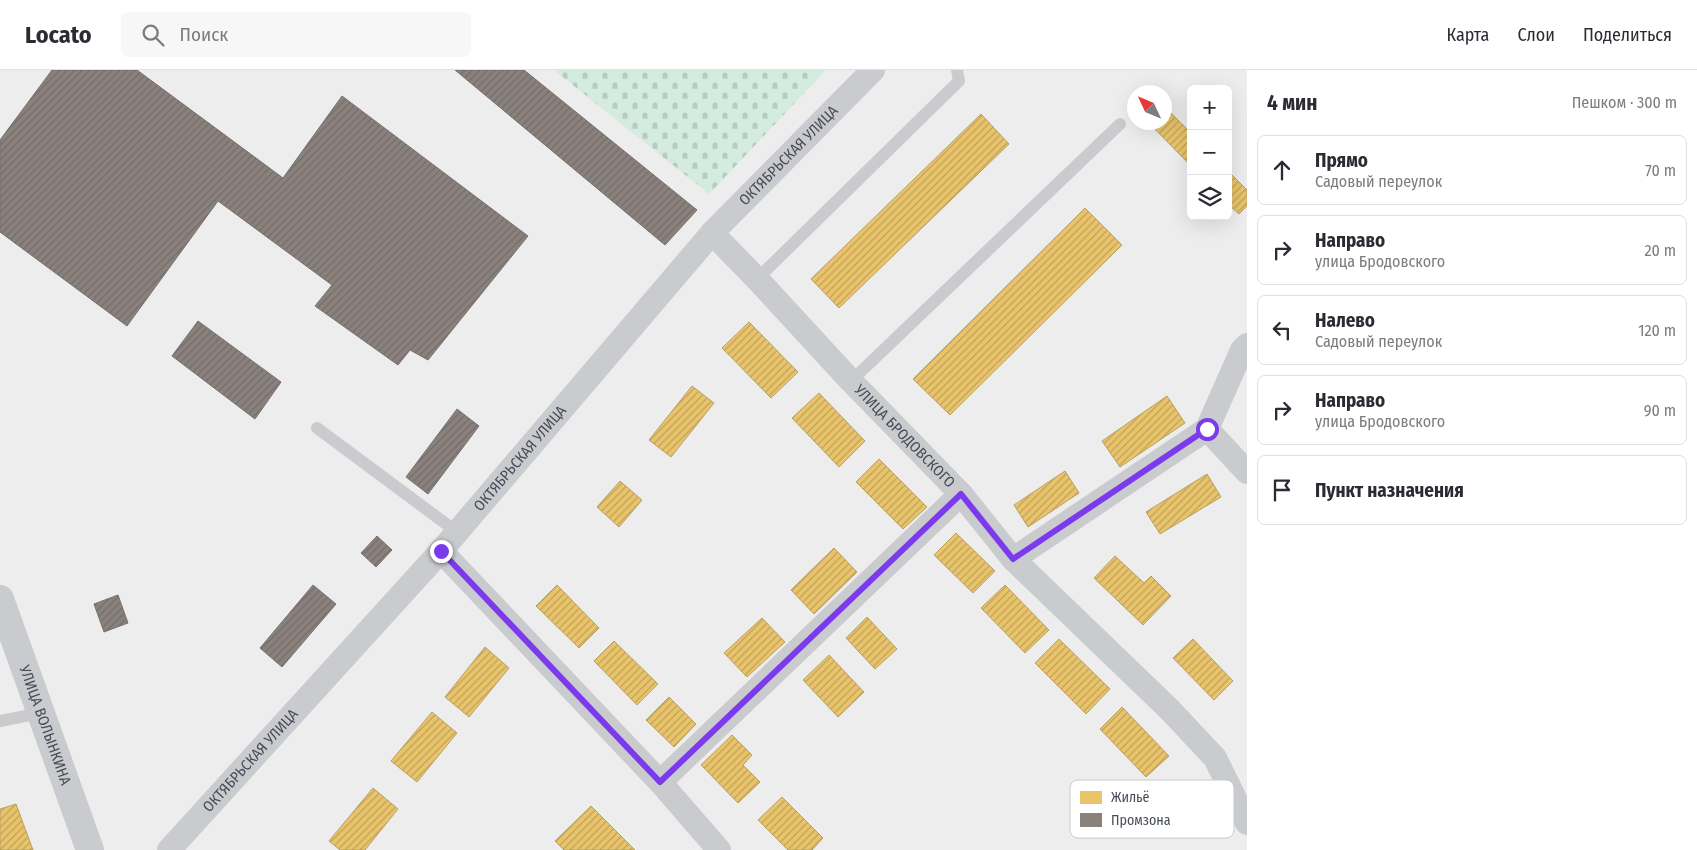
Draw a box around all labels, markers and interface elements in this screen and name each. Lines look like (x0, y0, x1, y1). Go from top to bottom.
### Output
search box (121, 12, 471, 57)
text: Locato (25, 21, 91, 49)
icon: search (139, 21, 167, 49)
text: Поиск (179, 23, 228, 46)
text: Карта (1446, 24, 1489, 46)
text: Слои (1517, 24, 1555, 46)
text: Поделиться (1583, 24, 1672, 46)
north arrow (1127, 85, 1172, 130)
map controls (1187, 85, 1232, 220)
button: + (1187, 85, 1232, 130)
text: 4 мин (1267, 90, 1317, 116)
text: Пешком · 300 m (1572, 93, 1677, 112)
street label: ОКТЯБРЬСКАЯ УЛИЦА (735, 102, 842, 209)
button: − (1187, 130, 1232, 175)
text: Прямо (1315, 149, 1368, 172)
icon: ahead (1268, 156, 1296, 184)
text: 70 m (1645, 161, 1676, 180)
text: Садовый переулок (1315, 172, 1442, 191)
button: layers (1187, 175, 1232, 220)
text: Направо (1315, 229, 1385, 252)
icon: right (1268, 236, 1296, 264)
text: 20 m (1645, 241, 1676, 260)
text: улица Бродовского (1315, 252, 1445, 271)
text: Налево (1315, 309, 1375, 332)
icon: left (1268, 316, 1296, 344)
text: 120 m (1638, 321, 1676, 340)
text: Садовый переулок (1315, 332, 1442, 351)
street label: УЛИЦА БРОДОВСКОГО (850, 380, 959, 491)
text: Направо (1315, 389, 1385, 412)
icon: right (1268, 396, 1296, 424)
text: 90 m (1644, 401, 1676, 420)
street label: ОКТЯБРЬСКАЯ УЛИЦА (470, 402, 570, 515)
text: улица Бродовского (1315, 412, 1445, 431)
route start (1196, 418, 1219, 441)
icon: arrive (1268, 476, 1296, 504)
text: Пункт назначения (1315, 479, 1464, 502)
route end (430, 540, 453, 563)
street label: УЛИЦА ВОЛЫНКИНА (15, 662, 75, 788)
street label: ОКТЯБРЬСКАЯ УЛИЦА (199, 705, 302, 816)
legend (1070, 780, 1234, 838)
text: Жильё (1111, 789, 1150, 806)
text: Промзона (1111, 812, 1171, 829)

